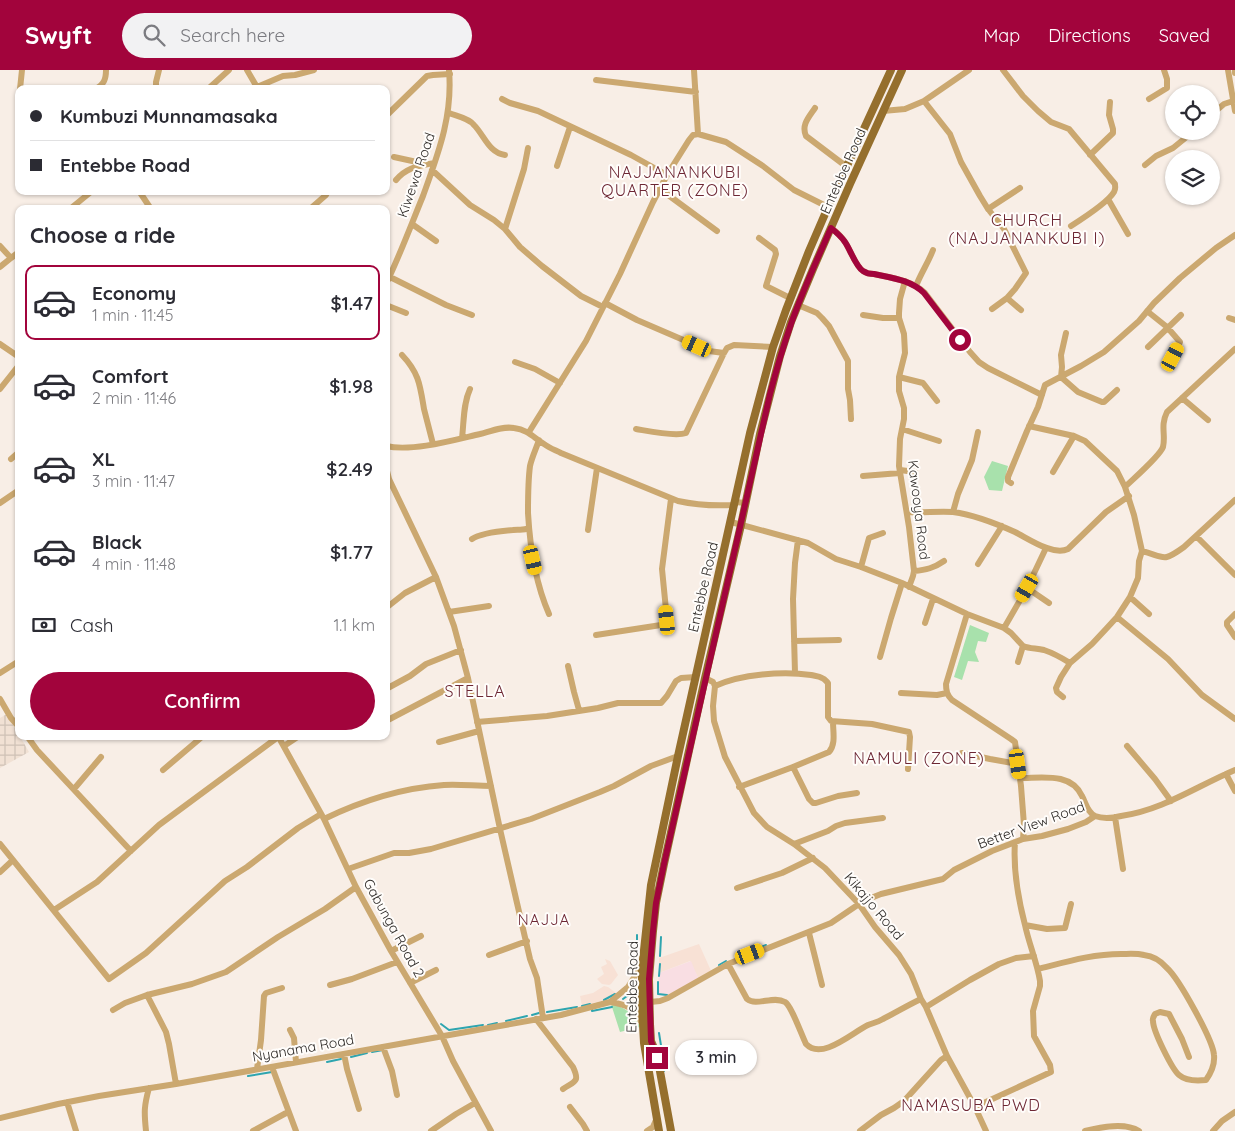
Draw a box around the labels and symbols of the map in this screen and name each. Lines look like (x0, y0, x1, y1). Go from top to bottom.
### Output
street label: Entebbe Road (816, 125, 870, 217)
street label: Kiwewa Road (393, 130, 439, 220)
district label: NAJJANANKUBI QUARTER (ZONE) (601, 162, 749, 200)
district label: CHURCH (NAJJANANKUBI I) (949, 210, 1105, 248)
route start (949, 329, 971, 351)
car (680, 333, 713, 359)
car (1159, 340, 1186, 374)
street label: Kawooya Road (904, 459, 934, 561)
street label: Entebbe Road (684, 540, 722, 634)
car (522, 544, 543, 576)
car (1013, 571, 1040, 605)
car (657, 604, 676, 636)
district label: STELLA (444, 681, 506, 701)
district label: NAMULI (ZONE) (853, 748, 985, 768)
car (1008, 748, 1027, 780)
street label: Better View Road (975, 797, 1087, 853)
street label: Kikajjo Road (840, 868, 908, 944)
street label: Gabunga Road 2 (359, 875, 429, 981)
district label: NAJJA (518, 910, 570, 929)
street label: Entebbe Road (622, 941, 642, 1033)
car (733, 942, 766, 966)
street label: Nyanama Road (251, 1030, 355, 1066)
callout: 3 min (674, 1040, 757, 1076)
route end (646, 1047, 668, 1069)
district label: NAMASUBA PWD (901, 1095, 1041, 1115)

